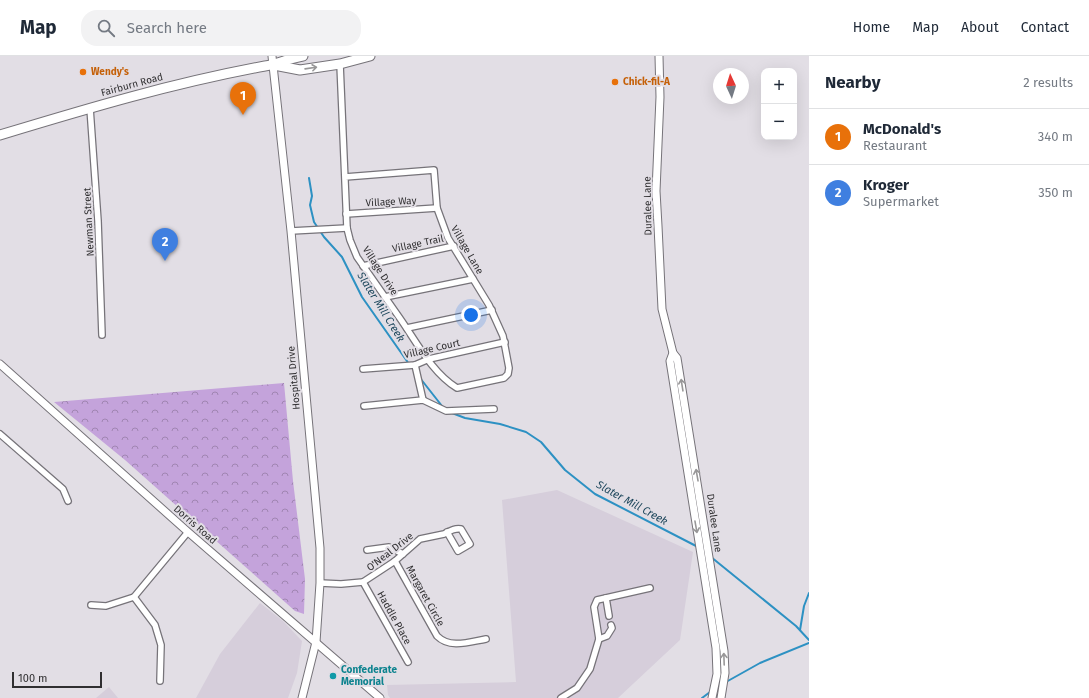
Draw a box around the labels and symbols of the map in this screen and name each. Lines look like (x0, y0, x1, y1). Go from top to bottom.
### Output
one-way arrow (304, 64, 317, 72)
place label: Wendy's (91, 66, 129, 78)
marker: Wendy's (78, 67, 88, 77)
north arrow (713, 68, 749, 104)
street label: Fairburn Road (100, 71, 164, 99)
place label: Chick-fil-A (623, 76, 671, 88)
marker: Chick-fil-A (610, 77, 620, 87)
pin: 1 (230, 82, 256, 115)
street label: Duralee Lane (641, 176, 655, 236)
street label: Newman Street (81, 187, 97, 257)
street label: Village Way (365, 195, 417, 209)
street label: Village Lane (448, 223, 486, 277)
pin: 2 (152, 228, 178, 261)
street label: Village Trail (391, 233, 445, 255)
street label: Village Drive (360, 244, 400, 298)
water label: Slater Mill Creek (354, 269, 408, 344)
your location (461, 305, 481, 325)
street label: Village Court (403, 337, 462, 361)
street label: Hospital Drive (285, 346, 303, 410)
one-way arrow (678, 379, 686, 392)
one-way arrow (693, 469, 701, 482)
water label: Slater Mill Creek (593, 478, 670, 528)
street label: Duralee Lane (704, 493, 724, 553)
street label: Dorris Road (171, 503, 219, 547)
one-way arrow (692, 521, 700, 534)
street label: O'Neal Drive (364, 530, 416, 574)
street label: Margaret Circle (403, 563, 447, 629)
street label: Haddle Place (374, 589, 414, 647)
one-way arrow (721, 653, 728, 666)
place label: Confederate Memorial (341, 664, 397, 688)
scale bar (12, 670, 102, 689)
marker: Confederate Memorial (328, 671, 338, 681)

